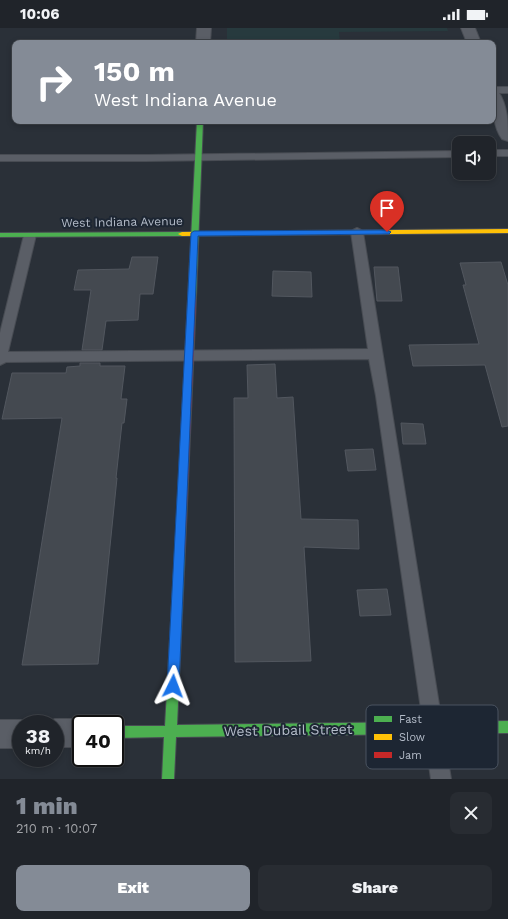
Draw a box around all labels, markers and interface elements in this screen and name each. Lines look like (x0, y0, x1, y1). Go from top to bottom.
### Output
text: 10:06 (20, 5, 60, 23)
text: 150 m (94, 55, 175, 88)
icon: right (28, 56, 80, 108)
text: West Indiana Avenue (94, 89, 277, 110)
map controls (452, 136, 496, 180)
button: sound (452, 136, 496, 180)
pin (370, 191, 404, 232)
icon: arrive (376, 197, 398, 219)
street label: West Indiana Avenue (61, 214, 183, 230)
position arrow (152, 665, 194, 707)
legend (366, 705, 498, 769)
text: Fast (399, 713, 422, 726)
speed limit sign: 40 (72, 715, 124, 767)
street label: West Dubail Street (223, 721, 353, 739)
text: 38 (26, 724, 50, 748)
text: Slow (399, 731, 425, 744)
text: km/h (25, 745, 51, 756)
text: Jam (399, 749, 422, 762)
text: 1 min (16, 792, 78, 820)
button: close (450, 792, 492, 834)
text: 210 m · 10:07 (16, 821, 97, 836)
button: Exit (16, 865, 250, 911)
button: Share (258, 865, 492, 911)

